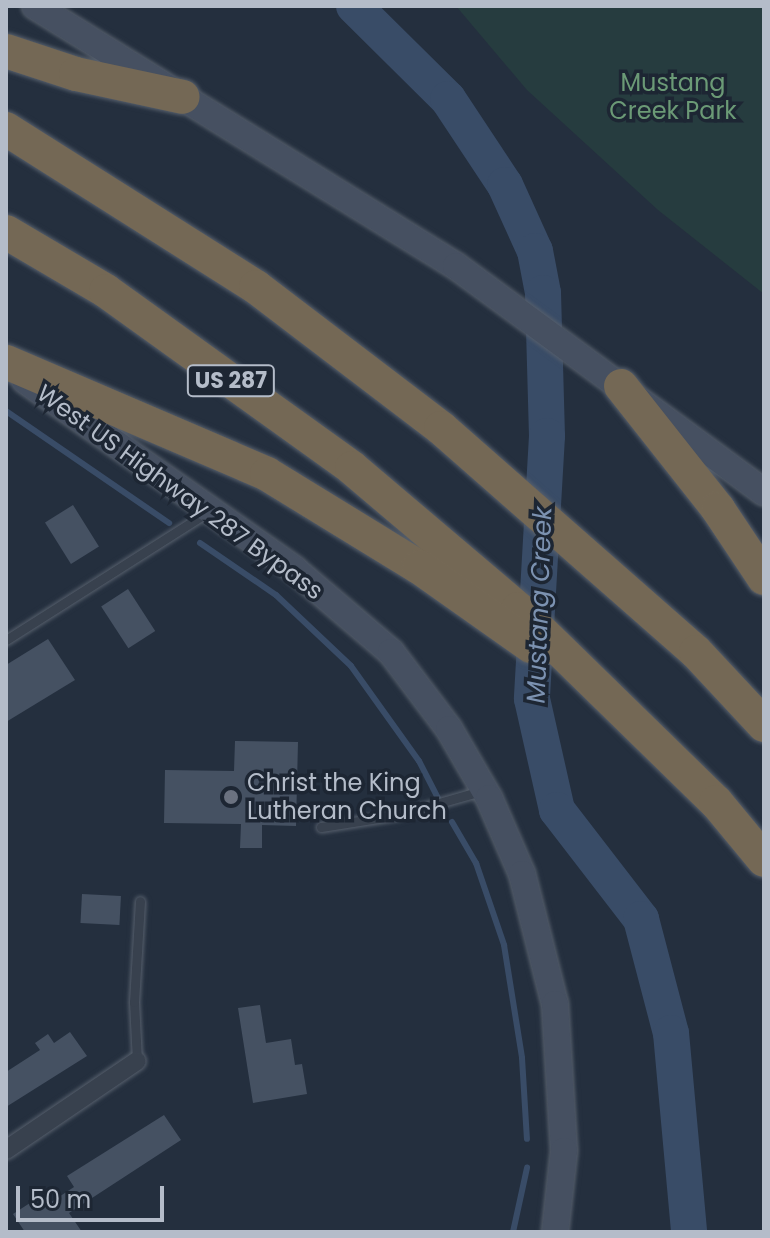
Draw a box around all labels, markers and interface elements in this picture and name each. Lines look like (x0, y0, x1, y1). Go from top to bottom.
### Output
park label: Mustang Creek Park (609, 69, 737, 125)
road number: US 287 (185, 363, 277, 399)
street label: West US Highway 287 Bypass (31, 378, 329, 606)
water label: Mustang Creek (521, 506, 559, 704)
place label: Christ the King Lutheran Church (247, 769, 447, 825)
marker: Christ the King Lutheran Church (222, 788, 240, 806)
scale bar (20, 1170, 168, 1220)
text: 50 m (30, 1183, 91, 1216)

